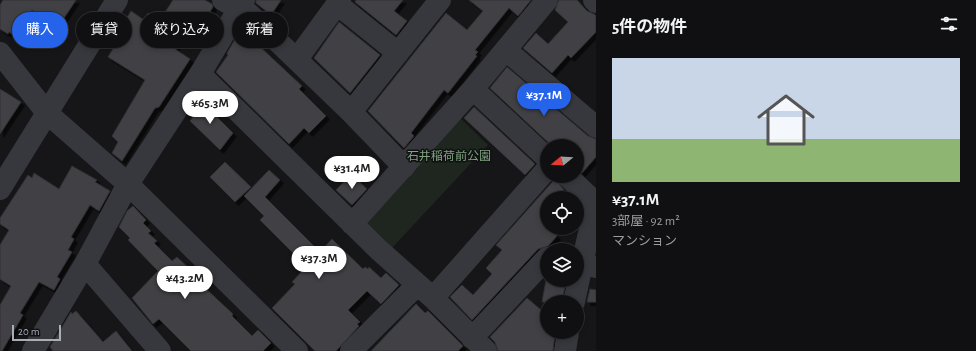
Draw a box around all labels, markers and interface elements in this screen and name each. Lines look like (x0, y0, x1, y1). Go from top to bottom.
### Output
chip: 購入 (12, 12, 68, 48)
chip: 賃貸 (76, 12, 132, 48)
chip: 絞り込み (140, 12, 224, 48)
chip: 新着 (232, 12, 288, 48)
icon: filters (938, 13, 960, 35)
text: 5件の物件 (612, 18, 687, 35)
pin: ¥37.1M (511, 83, 577, 117)
icon: home (750, 84, 822, 156)
text: ¥37.1M (526, 89, 562, 102)
pin: ¥65.3M (177, 91, 243, 125)
text: ¥65.3M (191, 97, 229, 110)
north arrow (540, 139, 584, 183)
map controls (540, 139, 584, 339)
park label: 石井稲荷前公園 (407, 149, 491, 162)
pin: ¥31.4M (319, 156, 385, 190)
text: ¥31.4M (334, 162, 371, 175)
button: locate (540, 191, 584, 235)
text: ¥37.1M (612, 191, 659, 208)
text: 3部屋 · 92 m² (612, 215, 680, 228)
text: マンション (612, 235, 677, 248)
button: layers (540, 243, 584, 287)
pin: ¥37.3M (286, 246, 352, 280)
text: ¥37.3M (301, 252, 338, 265)
pin: ¥43.2M (152, 266, 218, 300)
text: ¥43.2M (166, 272, 204, 285)
button: + (540, 295, 584, 339)
scale bar (12, 323, 61, 342)
text: 20 m (18, 326, 39, 337)

